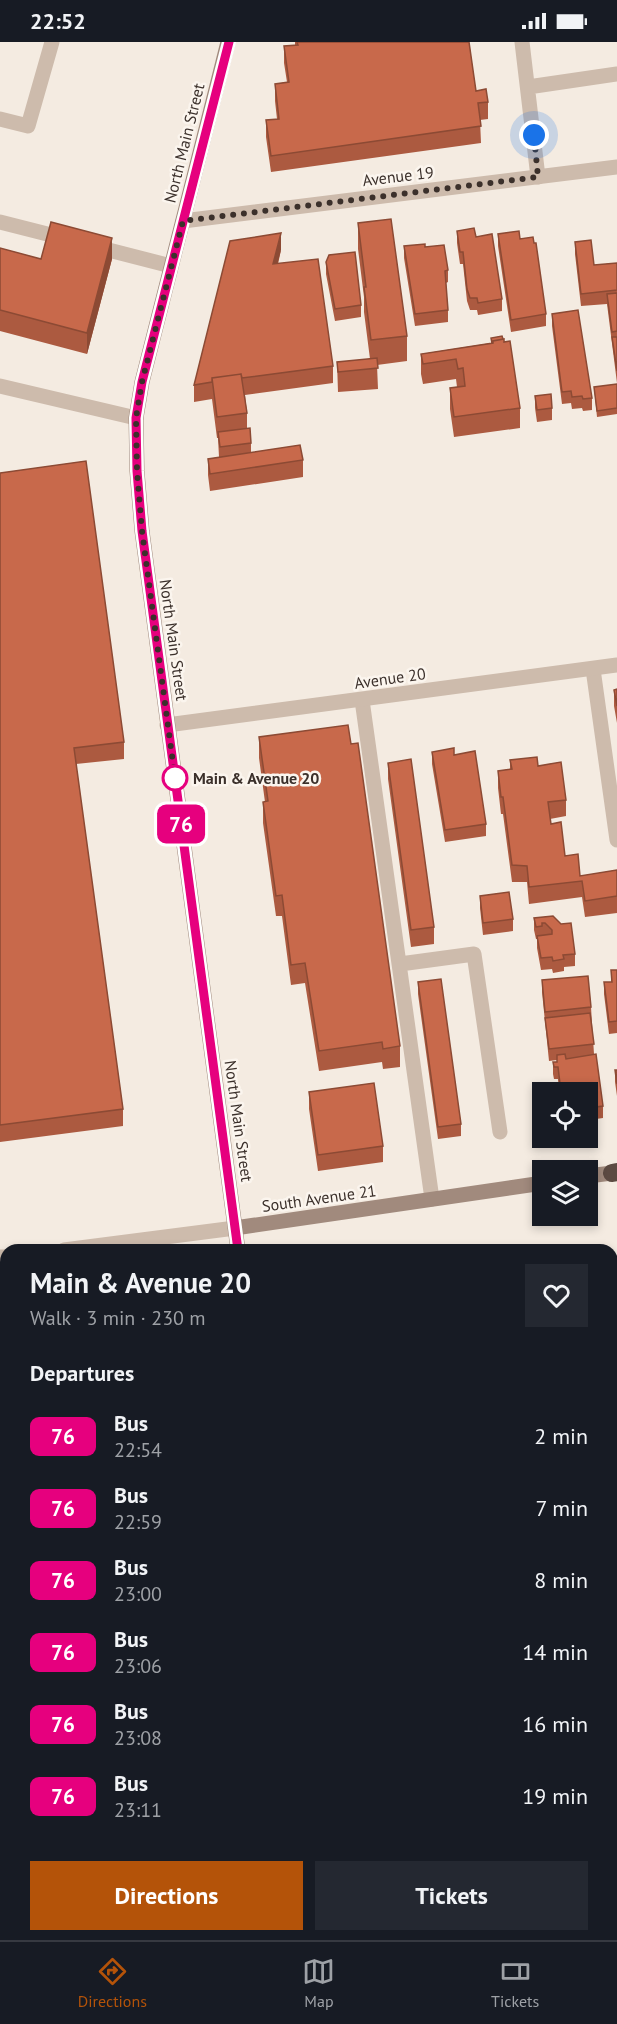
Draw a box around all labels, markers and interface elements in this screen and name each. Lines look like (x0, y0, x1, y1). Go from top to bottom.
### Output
text: 22:52 (30, 7, 86, 35)
street label: North Main Street (159, 81, 209, 205)
your location (519, 120, 549, 150)
street label: Avenue 19 (361, 162, 435, 190)
street label: North Main Street (156, 578, 193, 703)
street label: Avenue 20 (353, 663, 427, 693)
marker: Main & Avenue 20 (162, 765, 188, 791)
place label: Main & Avenue 20 (193, 768, 319, 788)
line badge: 76 (154, 804, 208, 844)
text: 76 (169, 811, 193, 838)
street label: North Main Street (221, 1059, 258, 1184)
map controls (532, 1082, 598, 1226)
button: locate (532, 1082, 598, 1148)
button: layers (532, 1160, 598, 1226)
street label: South Avenue 21 (261, 1180, 377, 1216)
text: Main & Avenue 20 (30, 1264, 251, 1301)
button: heart (525, 1264, 588, 1327)
text: Walk · 3 min · 230 m (30, 1305, 206, 1331)
text: Departures (30, 1359, 134, 1387)
text: Bus (114, 1409, 148, 1437)
text: 2 min (534, 1422, 588, 1450)
text: 76 (51, 1423, 75, 1450)
text: 22:54 (114, 1437, 162, 1463)
text: Bus (114, 1481, 148, 1509)
text: 7 min (536, 1494, 588, 1522)
text: 76 (51, 1495, 75, 1522)
text: 22:59 (114, 1509, 162, 1535)
text: Bus (114, 1553, 148, 1581)
text: 8 min (534, 1566, 588, 1594)
text: 76 (51, 1567, 75, 1594)
text: 23:00 (114, 1581, 162, 1607)
text: Bus (114, 1625, 148, 1653)
text: 14 min (522, 1638, 588, 1666)
text: 76 (51, 1639, 75, 1666)
text: 23:06 (114, 1653, 162, 1679)
text: Bus (114, 1697, 148, 1725)
text: 16 min (522, 1710, 588, 1738)
text: 76 (51, 1711, 75, 1738)
text: 23:08 (114, 1725, 162, 1751)
text: Bus (114, 1769, 148, 1797)
text: 19 min (522, 1782, 588, 1810)
text: 76 (51, 1783, 75, 1810)
text: 23:11 (114, 1797, 162, 1823)
button: Directions (30, 1861, 303, 1930)
button: Tickets (315, 1861, 588, 1930)
tab: Directions (78, 1955, 147, 2011)
tab: Map (302, 1955, 335, 2011)
tab: Tickets (491, 1955, 539, 2011)

